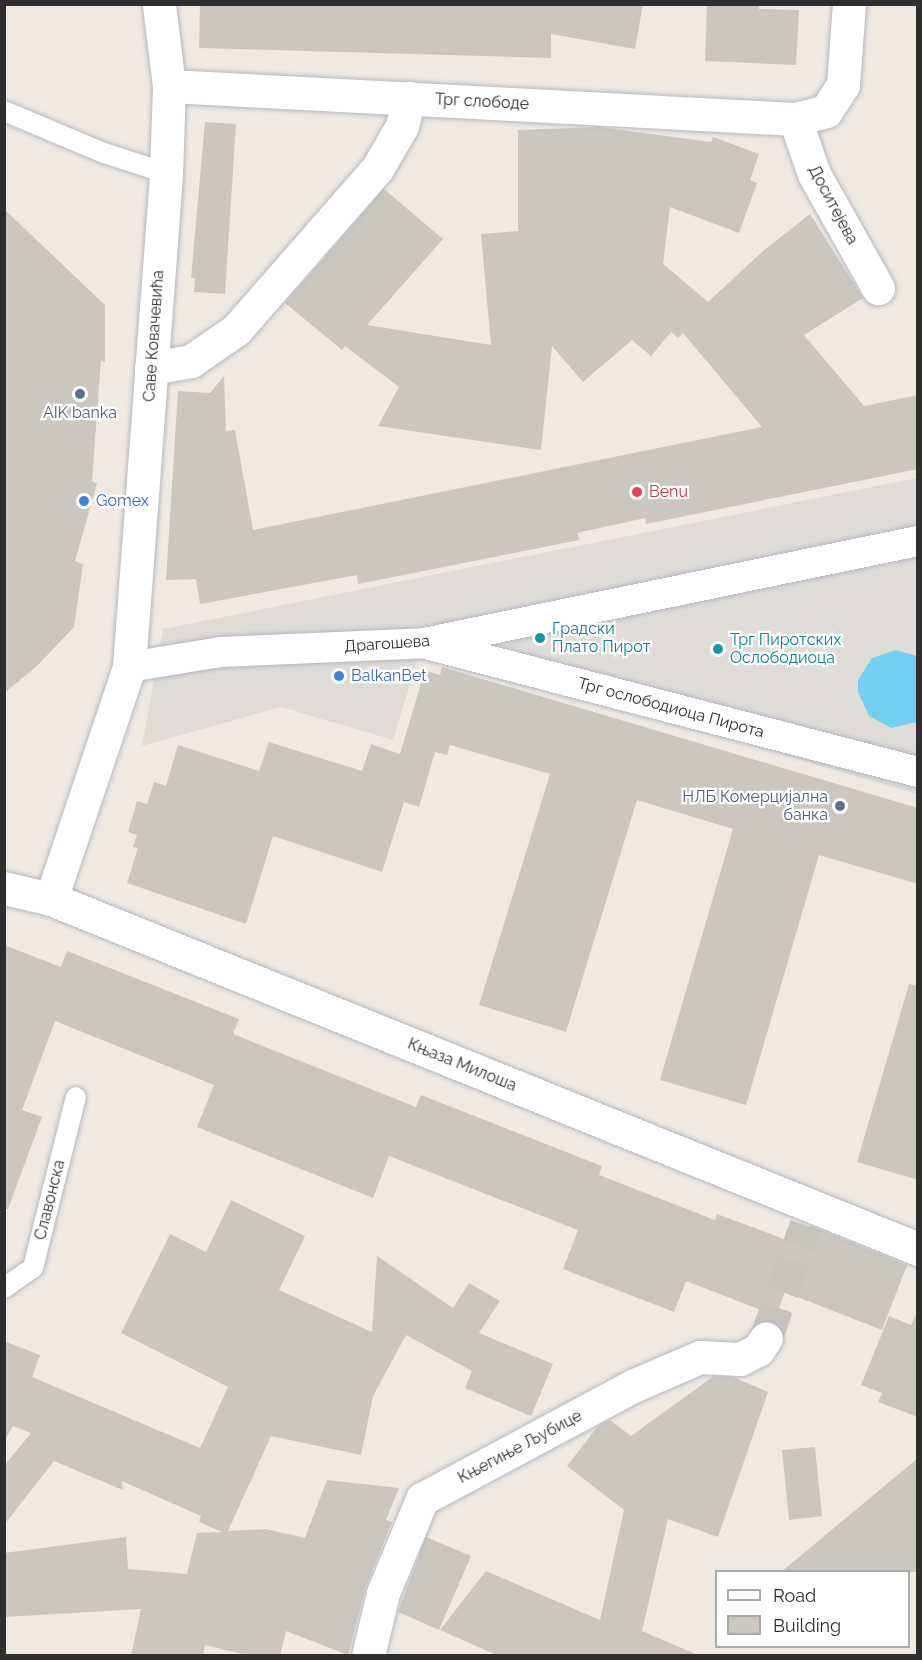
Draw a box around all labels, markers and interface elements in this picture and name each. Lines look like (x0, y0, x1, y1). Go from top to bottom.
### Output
street label: Трг слободе (435, 90, 529, 114)
street label: Доситејева (804, 162, 862, 248)
street label: Саве Ковачевића (140, 270, 168, 402)
marker: AIK banka (73, 387, 87, 401)
place label: AIK banka (43, 403, 117, 423)
place label: Benu (649, 482, 688, 502)
marker: Benu (630, 485, 644, 499)
place label: Gomex (96, 491, 149, 511)
marker: Gomex (77, 494, 91, 508)
place label: Градски Плато Пирот (552, 619, 650, 657)
place label: Трг Пиротских Ослободиоца (730, 630, 841, 668)
street label: Драгошева (343, 631, 431, 657)
marker: Градски Плато Пирот (533, 631, 547, 645)
marker: Трг Пиротских Ослободиоца (711, 642, 725, 656)
place label: BalkanBet (351, 666, 427, 686)
marker: BalkanBet (332, 669, 346, 683)
street label: Трг ослободиоца Пирота (576, 674, 766, 742)
place label: НЛБ Комерцијална банка (682, 787, 828, 825)
marker: НЛБ Комерцијална банка (833, 799, 847, 813)
street label: Књаза Милоша (405, 1034, 519, 1096)
street label: Славонска (31, 1158, 69, 1242)
street label: Књегиње Љубице (455, 1406, 585, 1488)
legend (715, 1570, 910, 1648)
text: Road (773, 1585, 816, 1606)
text: Building (773, 1615, 841, 1636)

